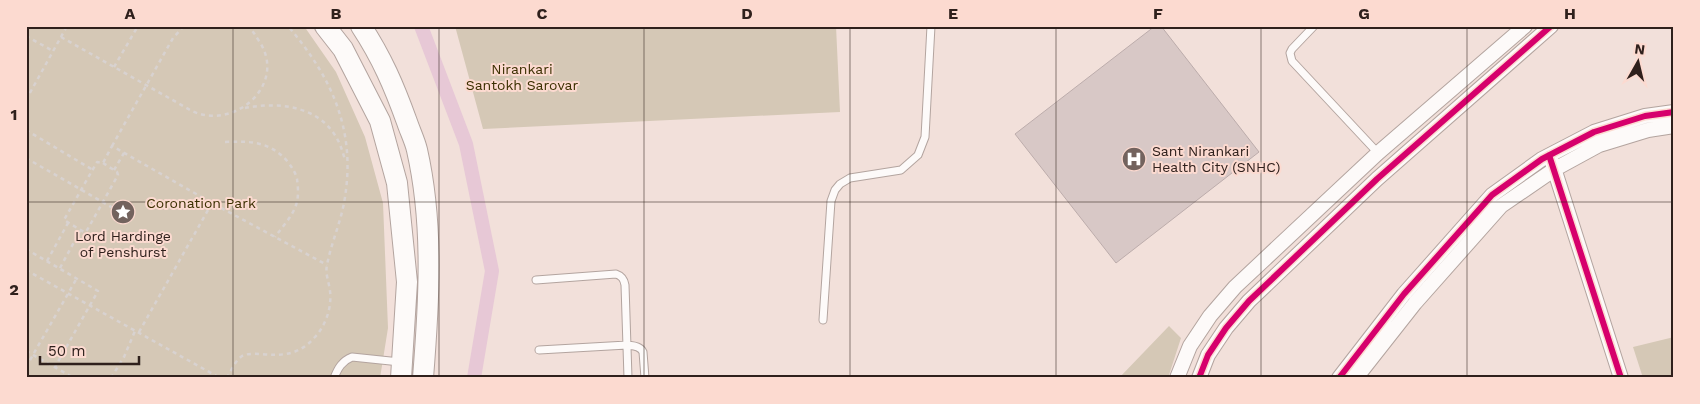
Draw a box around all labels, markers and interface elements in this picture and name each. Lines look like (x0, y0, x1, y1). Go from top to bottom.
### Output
text: A (125, 4, 136, 23)
text: B (331, 4, 342, 23)
text: C (537, 4, 548, 23)
text: D (741, 4, 753, 23)
text: E (948, 4, 958, 23)
text: F (1153, 4, 1163, 23)
text: G (1358, 4, 1370, 23)
text: H (1564, 4, 1576, 23)
north arrow (1612, 38, 1662, 88)
text: N (1634, 40, 1646, 58)
park label: Nirankari Santokh Sarovar (466, 61, 578, 93)
text: 1 (11, 105, 17, 124)
place label: Sant Nirankari Health City (SNHC) (1152, 143, 1281, 175)
hospital icon: Sant Nirankari Health City (SNHC) (1121, 146, 1147, 172)
park label: Coronation Park (146, 195, 256, 211)
place icon: Lord Hardinge of Penshurst (110, 199, 136, 225)
place label: Lord Hardinge of Penshurst (75, 228, 171, 260)
text: 2 (9, 280, 19, 299)
scale bar (40, 334, 139, 366)
text: 50 m (48, 342, 85, 360)

